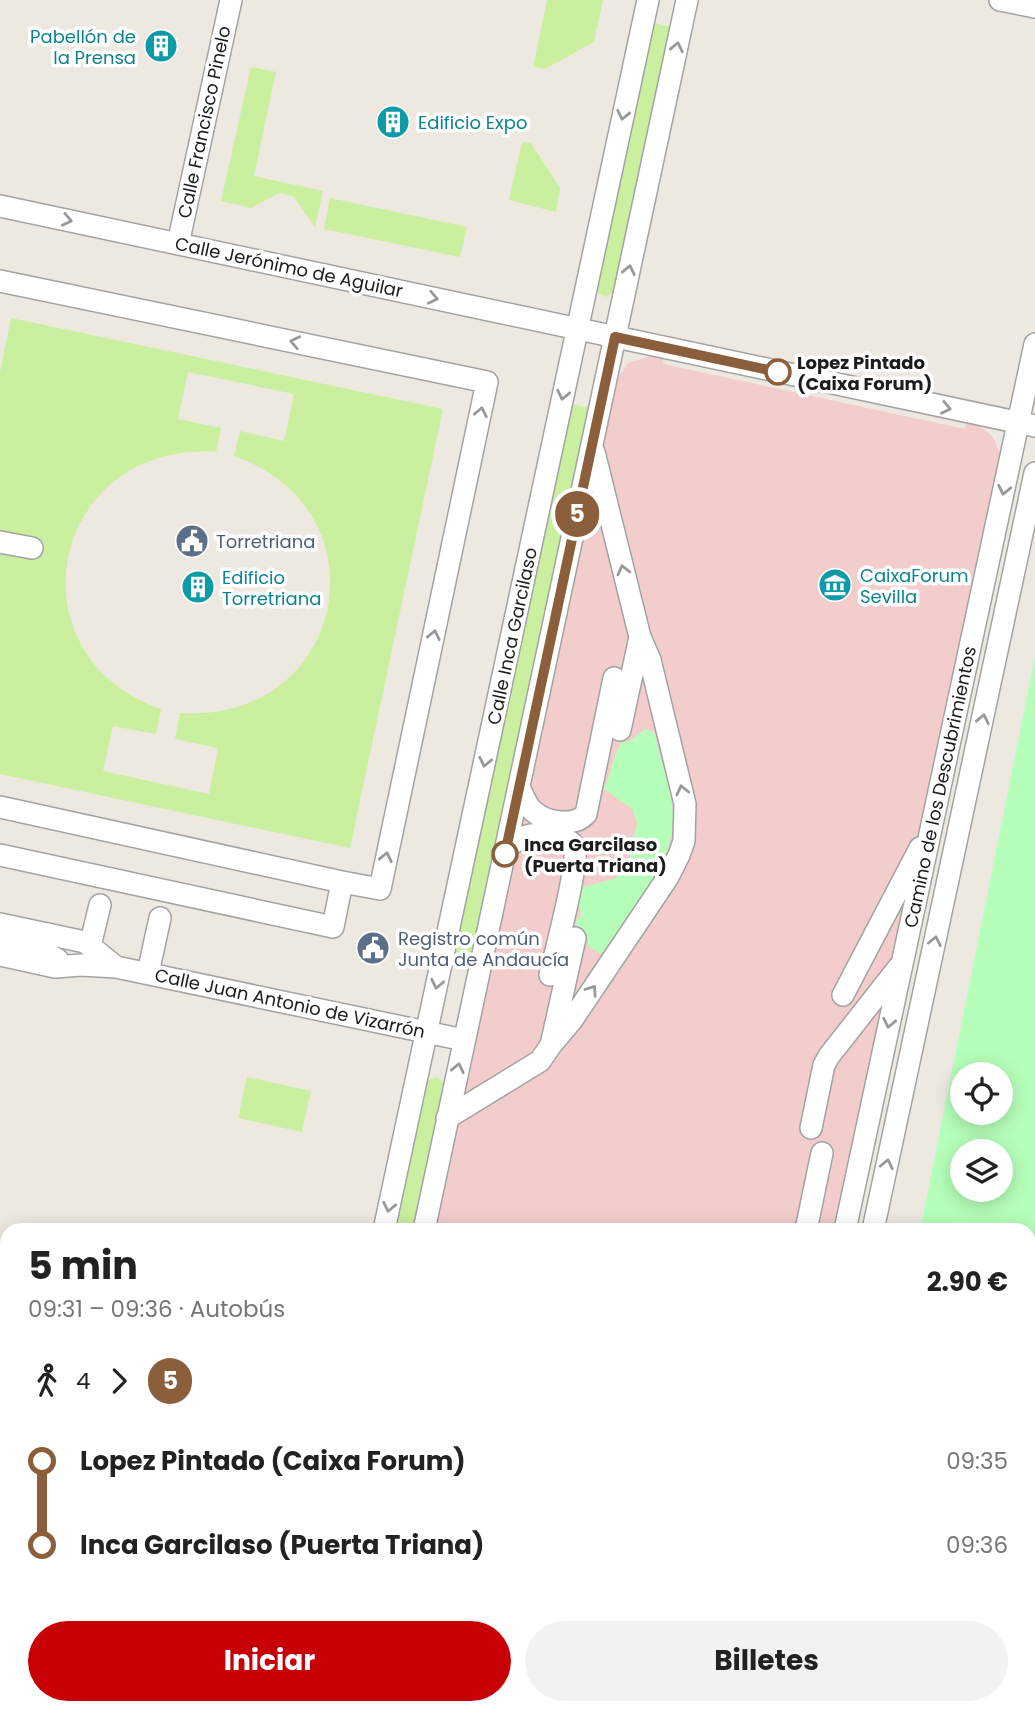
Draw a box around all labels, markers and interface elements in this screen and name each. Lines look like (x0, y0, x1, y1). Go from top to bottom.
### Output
place label: Pabellón de la Prensa (30, 24, 136, 70)
street label: Calle Francisco Pinelo (171, 24, 237, 220)
building icon: Pabellón de la Prensa (142, 27, 180, 65)
one-way arrow (668, 41, 683, 53)
building icon: Edificio Expo (374, 103, 412, 141)
one-way arrow (617, 109, 632, 121)
place label: Edificio Expo (418, 110, 527, 135)
one-way arrow (61, 212, 73, 226)
street label: Calle Jerónimo de Aguilar (173, 231, 406, 303)
one-way arrow (621, 264, 636, 276)
one-way arrow (427, 289, 439, 304)
one-way arrow (289, 335, 301, 350)
place label: Lopez Pintado (Caixa Forum) (797, 350, 932, 396)
marker: Lopez Pintado (Caixa Forum) (765, 359, 791, 385)
one-way arrow (557, 389, 571, 401)
one-way arrow (940, 399, 952, 414)
one-way arrow (472, 406, 487, 418)
one-way arrow (997, 484, 1012, 496)
line badge: 5 (554, 491, 600, 537)
text: 5 (569, 497, 585, 530)
public building icon: Torretriana (173, 522, 211, 560)
place label: Torretriana (216, 529, 315, 554)
street label: Calle Inca Garcilaso (481, 545, 543, 727)
place label: CaixaForum Sevilla (860, 563, 969, 609)
one-way arrow (617, 564, 631, 576)
place label: Edificio Torretriana (222, 565, 321, 611)
museum icon: CaixaForum Sevilla (816, 566, 854, 604)
building icon: Edificio Torretriana (179, 568, 217, 606)
one-way arrow (425, 629, 440, 641)
street label: Camino de los Descubrimientos (898, 644, 982, 930)
one-way arrow (974, 713, 989, 725)
one-way arrow (479, 756, 493, 768)
one-way arrow (675, 784, 690, 796)
place label: Inca Garcilaso (Puerta Triana) (524, 832, 667, 878)
marker: Inca Garcilaso (Puerta Triana) (492, 841, 518, 867)
one-way arrow (378, 851, 393, 863)
place label: Registro común Junta de Andaucía (398, 926, 569, 972)
public building icon: Registro común Junta de Andaucía (354, 929, 392, 967)
one-way arrow (927, 935, 941, 947)
street label: Calle Juan Antonio de Vizarrón (152, 962, 428, 1044)
one-way arrow (431, 978, 445, 990)
one-way arrow (584, 985, 596, 998)
one-way arrow (883, 1017, 898, 1029)
one-way arrow (450, 1062, 465, 1074)
map controls (950, 1062, 1013, 1202)
button: locate (950, 1062, 1013, 1125)
button: layers (950, 1139, 1013, 1202)
one-way arrow (879, 1158, 894, 1170)
one-way arrow (383, 1200, 398, 1212)
text: 5 min (28, 1239, 138, 1292)
text: 2.90 € (927, 1264, 1008, 1300)
text: 09:31 – 09:36 · Autobús (28, 1293, 285, 1325)
icon: walk (28, 1362, 66, 1400)
icon: forward (100, 1362, 138, 1400)
text: 5 (162, 1364, 178, 1397)
text: 4 (76, 1365, 90, 1397)
text: Lopez Pintado (Caixa Forum) (80, 1443, 466, 1479)
text: 09:35 (946, 1445, 1008, 1477)
text: Inca Garcilaso (Puerta Triana) (80, 1527, 484, 1563)
text: 09:36 (946, 1529, 1008, 1561)
button: Iniciar (28, 1621, 511, 1701)
button: Billetes (525, 1621, 1008, 1701)

